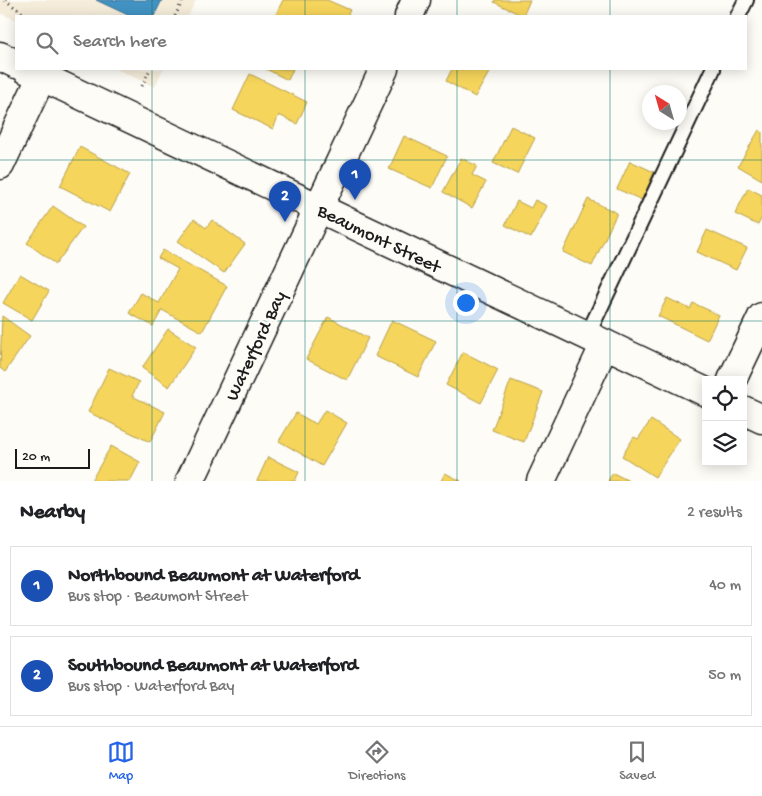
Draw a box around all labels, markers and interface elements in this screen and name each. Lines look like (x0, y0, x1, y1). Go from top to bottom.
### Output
search box (15, 15, 747, 70)
icon: search (33, 29, 61, 57)
text: Search here (73, 31, 167, 54)
north arrow (642, 85, 687, 130)
pin: 1 (339, 159, 371, 200)
pin: 2 (269, 181, 301, 222)
street label: Beaumont Street (312, 200, 446, 281)
street label: Waterford Bay (222, 287, 293, 405)
your location (453, 290, 479, 316)
map controls (702, 376, 747, 466)
button: locate (702, 376, 747, 421)
button: layers (702, 421, 747, 466)
scale bar (15, 446, 90, 469)
text: 20 m (22, 449, 50, 466)
text: Nearby (20, 501, 85, 526)
text: 2 results (687, 504, 742, 523)
text: Northbound Beaumont at Waterford (68, 565, 359, 588)
text: 1 (34, 577, 40, 596)
text: 40 m (709, 577, 741, 596)
text: Bus stop · Beaumont Street (68, 588, 248, 607)
text: Southbound Beaumont at Waterford (68, 655, 358, 678)
text: 2 (33, 667, 41, 686)
text: 50 m (708, 667, 741, 686)
text: Bus stop · Waterford Bay (68, 678, 234, 697)
tab: Map (107, 738, 135, 785)
tab: Directions (349, 738, 406, 785)
tab: Saved (619, 738, 655, 785)

